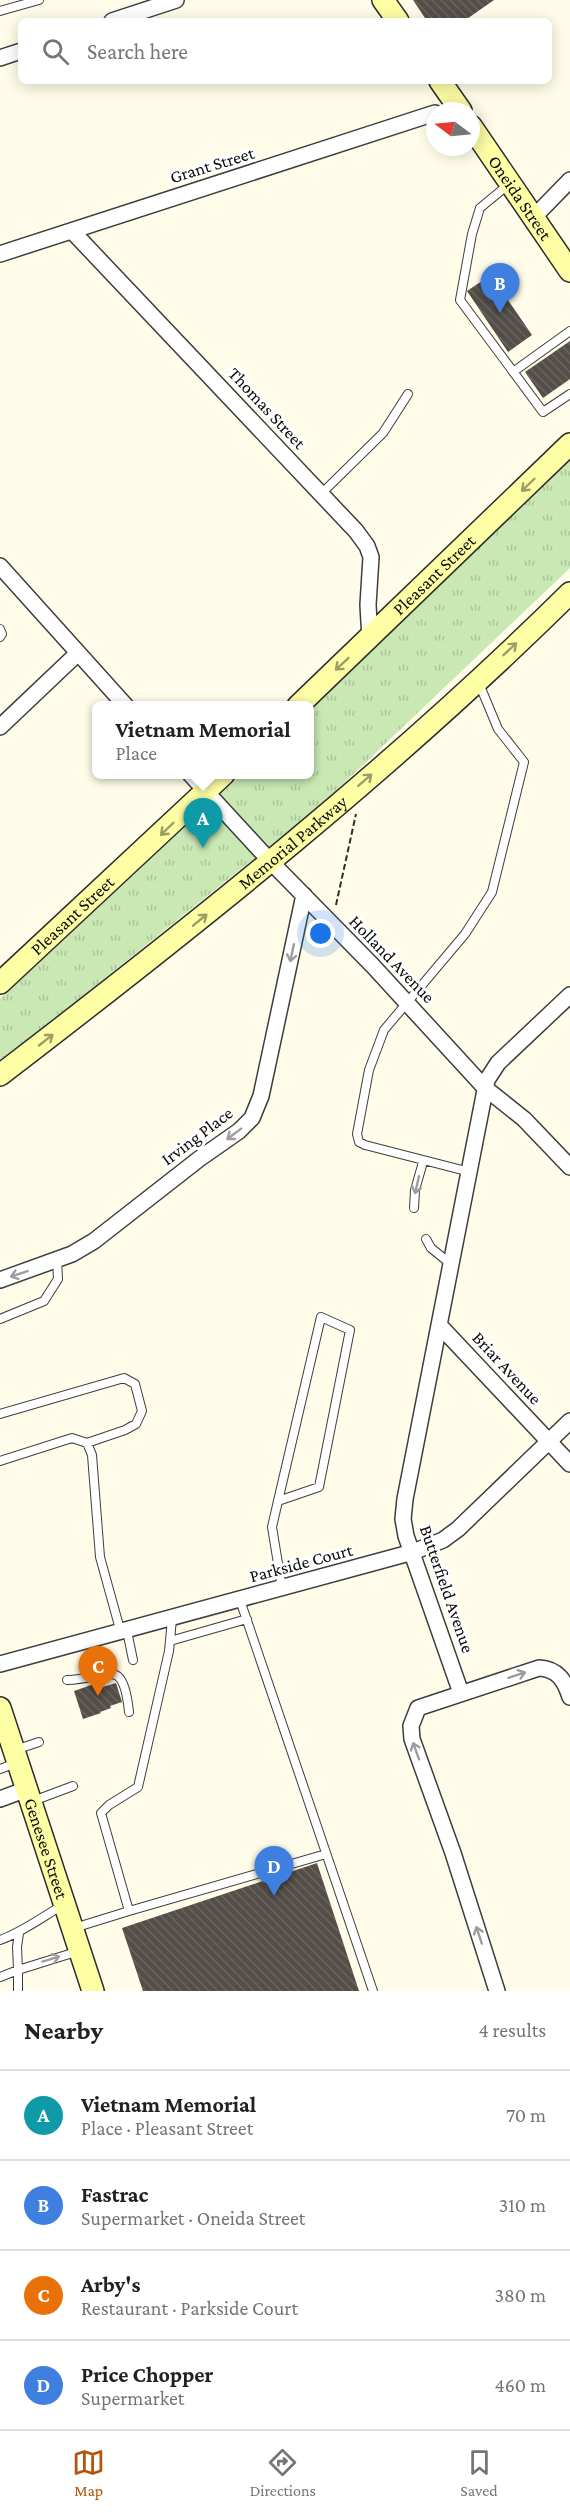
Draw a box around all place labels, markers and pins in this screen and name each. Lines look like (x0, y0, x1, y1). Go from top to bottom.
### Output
pin: B (480, 264, 520, 313)
pin: A (184, 798, 222, 848)
pin: C (78, 1646, 118, 1696)
pin: D (254, 1846, 294, 1896)

